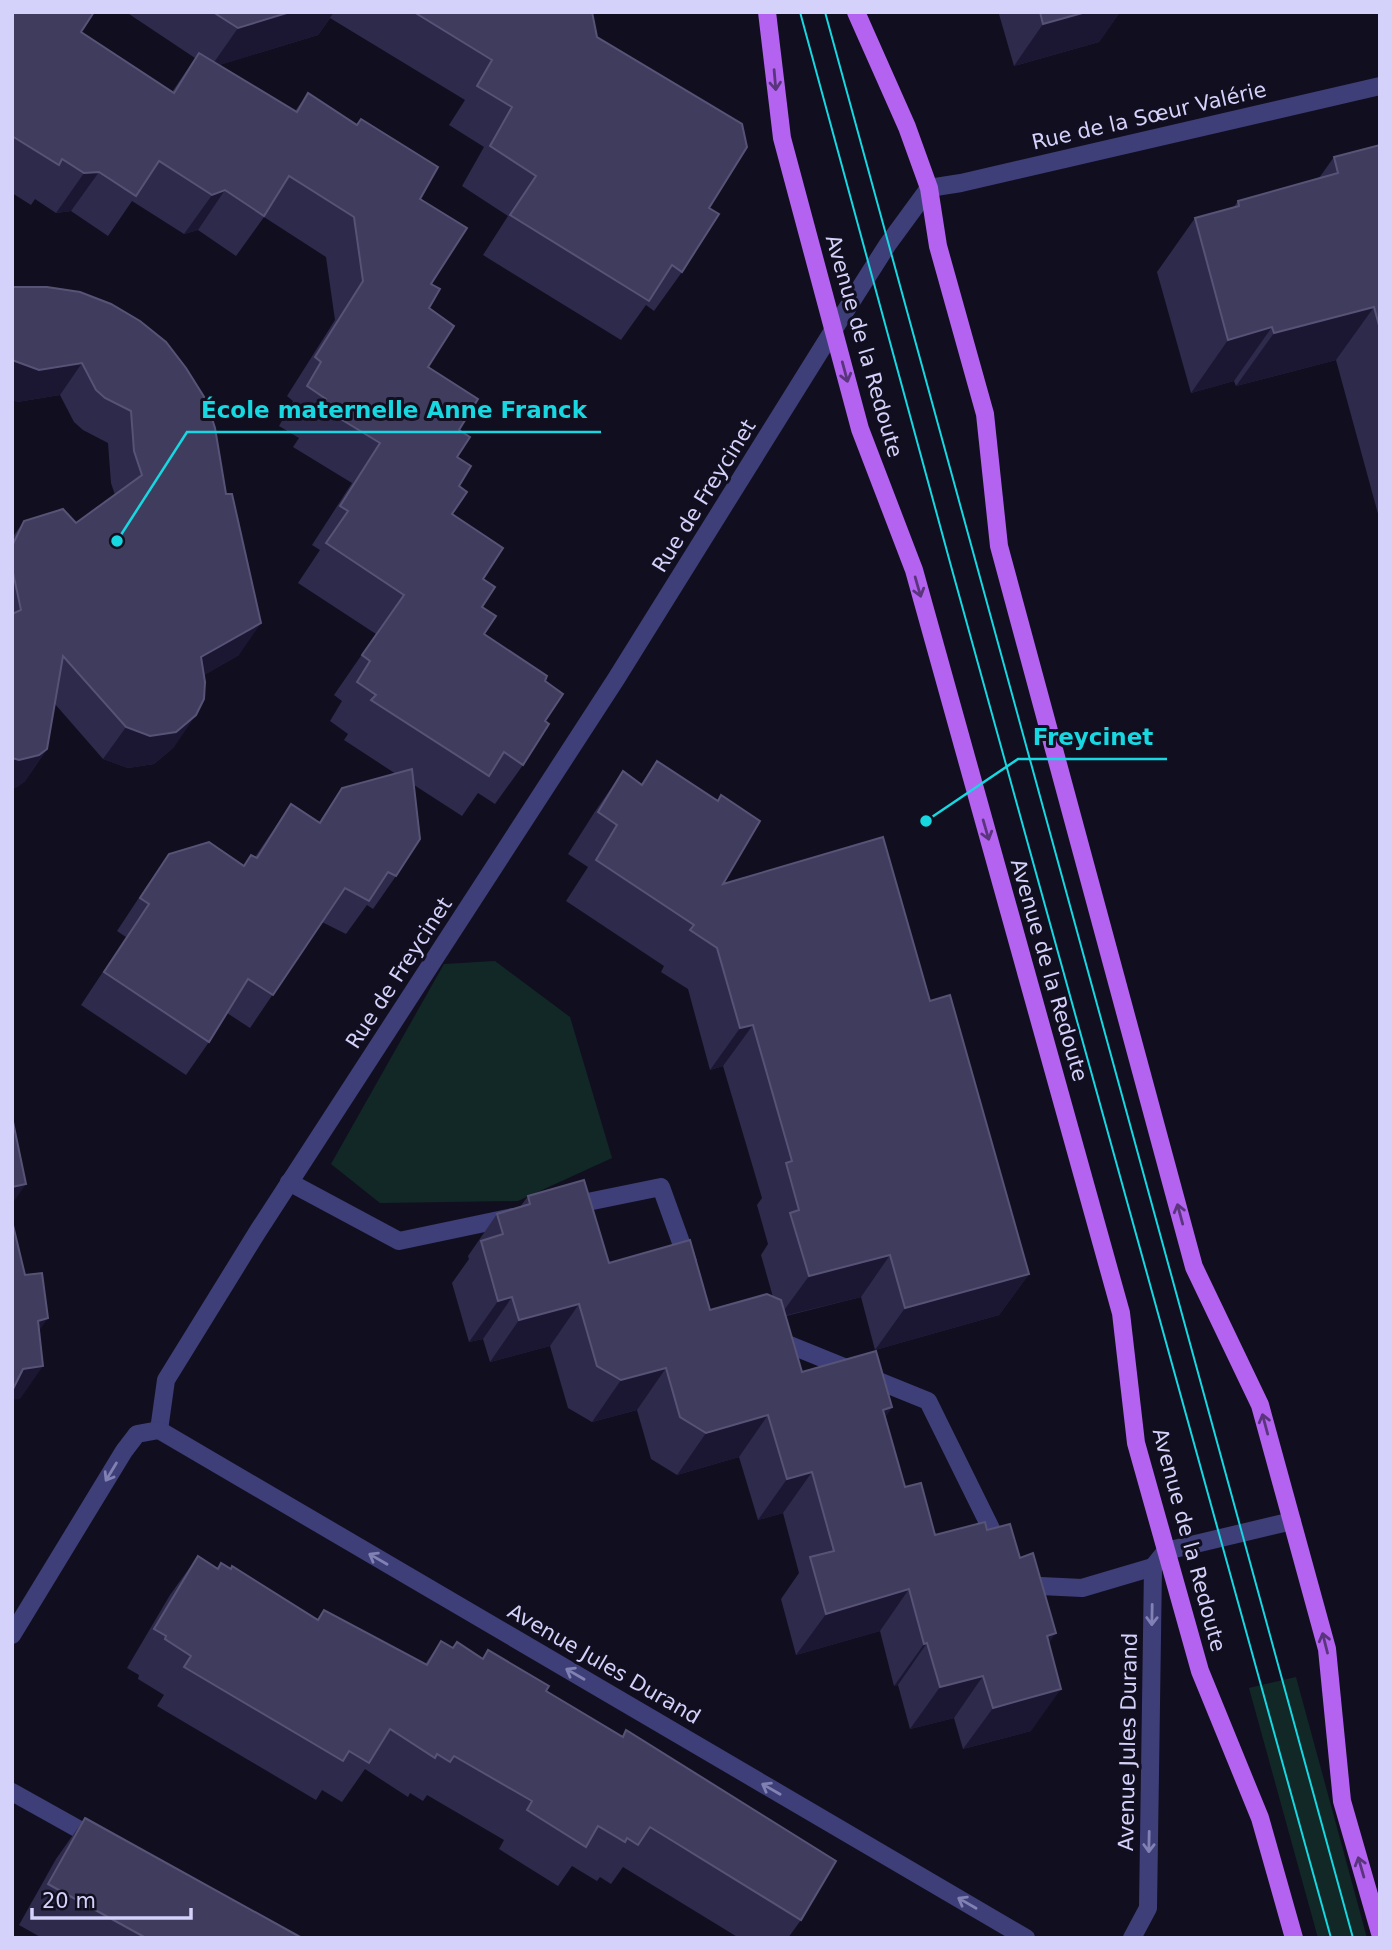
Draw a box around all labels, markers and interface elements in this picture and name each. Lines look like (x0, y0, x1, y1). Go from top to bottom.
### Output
one-way arrow (768, 68, 781, 91)
street label: Rue de la Sœur Valérie (1029, 77, 1269, 155)
street label: Avenue de la Redoute (821, 232, 907, 460)
one-way arrow (840, 361, 853, 383)
callout: École maternelle Anne Franck (187, 388, 601, 432)
text: École maternelle Anne Franck (201, 396, 588, 423)
street label: Rue de Freycinet (647, 415, 761, 577)
one-way arrow (913, 576, 926, 598)
callout: Freycinet (1018, 715, 1167, 759)
text: Freycinet (1033, 724, 1153, 750)
one-way arrow (980, 818, 993, 841)
street label: Avenue de la Redoute (1006, 856, 1092, 1084)
street label: Rue de Freycinet (341, 893, 457, 1053)
one-way arrow (1173, 1203, 1186, 1226)
one-way arrow (1258, 1413, 1271, 1435)
street label: Avenue de la Redoute (1148, 1426, 1230, 1654)
one-way arrow (103, 1461, 117, 1481)
one-way arrow (369, 1551, 389, 1565)
street label: Avenue Jules Durand (504, 1599, 704, 1729)
one-way arrow (1146, 1603, 1159, 1626)
one-way arrow (1318, 1632, 1331, 1655)
street label: Avenue Jules Durand (1114, 1633, 1142, 1851)
one-way arrow (565, 1666, 585, 1680)
one-way arrow (761, 1781, 781, 1795)
one-way arrow (1142, 1831, 1156, 1854)
one-way arrow (1354, 1856, 1367, 1878)
scale bar (32, 1876, 191, 1920)
text: 20 m (42, 1889, 96, 1913)
one-way arrow (958, 1896, 978, 1910)

